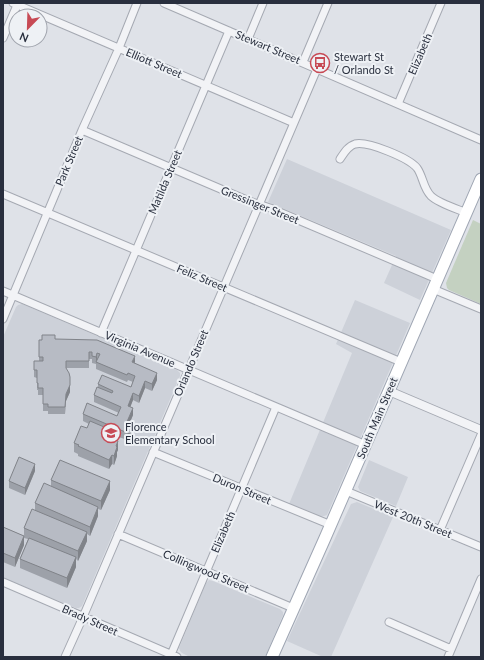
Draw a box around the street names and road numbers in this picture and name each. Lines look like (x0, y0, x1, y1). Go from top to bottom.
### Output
street label: Stewart Street (234, 27, 303, 66)
street label: Elizabeth (405, 31, 434, 77)
street label: Elliott Street (124, 45, 184, 80)
street label: Park Street (52, 134, 85, 188)
street label: Matilda Street (145, 148, 184, 216)
street label: Gressinger Street (219, 183, 301, 226)
street label: Feliz Street (175, 261, 229, 294)
street label: Orlando Street (171, 327, 210, 398)
street label: Virginia Avenue (103, 328, 178, 369)
street label: South Main Street (354, 375, 400, 461)
street label: Duron Street (211, 470, 273, 507)
street label: West 20th Street (372, 497, 454, 540)
street label: Elizabeth (208, 509, 237, 555)
street label: Collingwood Street (161, 547, 251, 595)
street label: Brady Street (60, 601, 120, 638)

